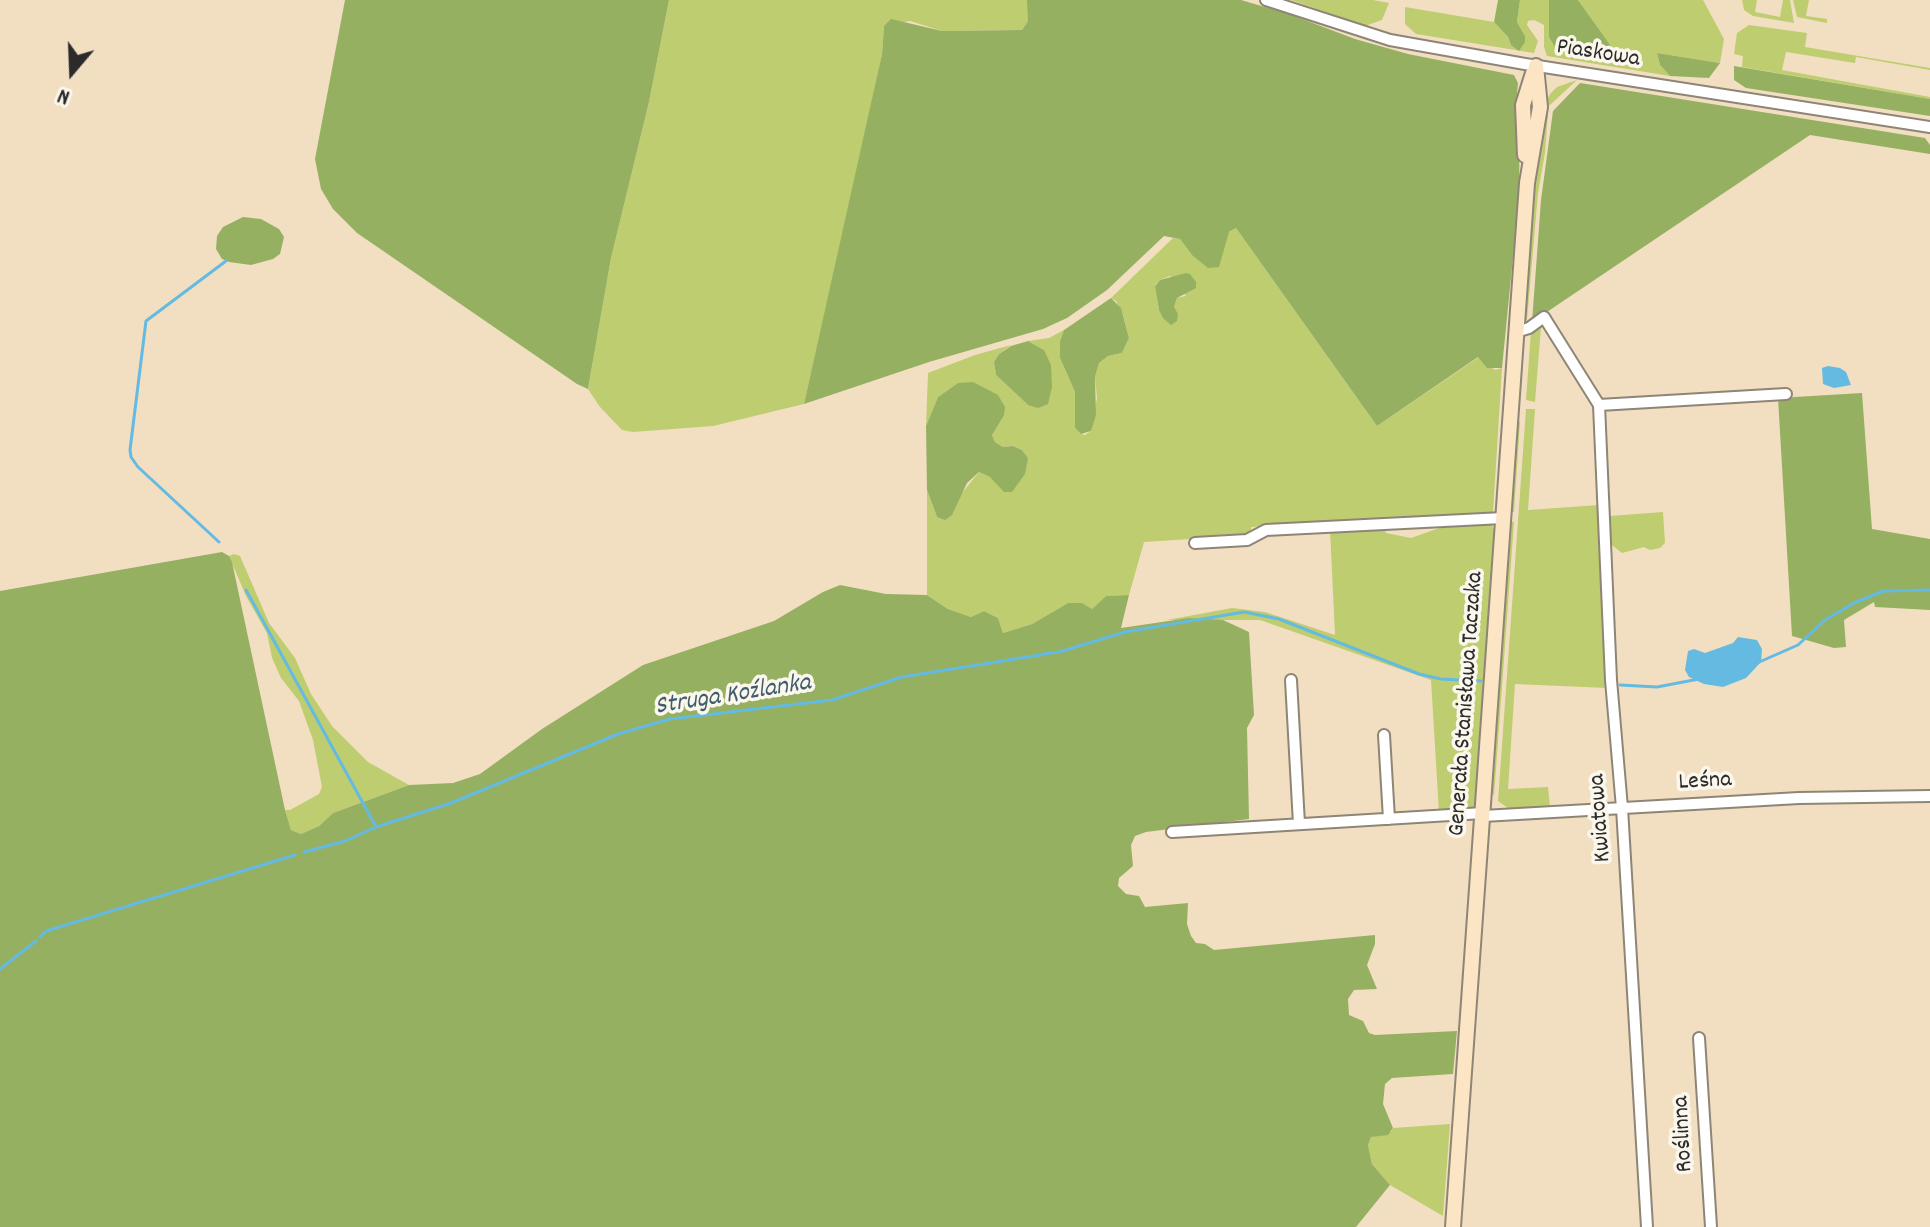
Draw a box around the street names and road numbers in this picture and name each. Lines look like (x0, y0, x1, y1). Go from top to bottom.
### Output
street label: Piaskowa (1554, 34, 1642, 76)
street label: Generała Stanisława Taczaka (1444, 571, 1492, 837)
street label: Leśna (1678, 767, 1732, 799)
street label: Kwiatowa (1585, 773, 1619, 863)
street label: Roślinna (1669, 1095, 1701, 1173)

